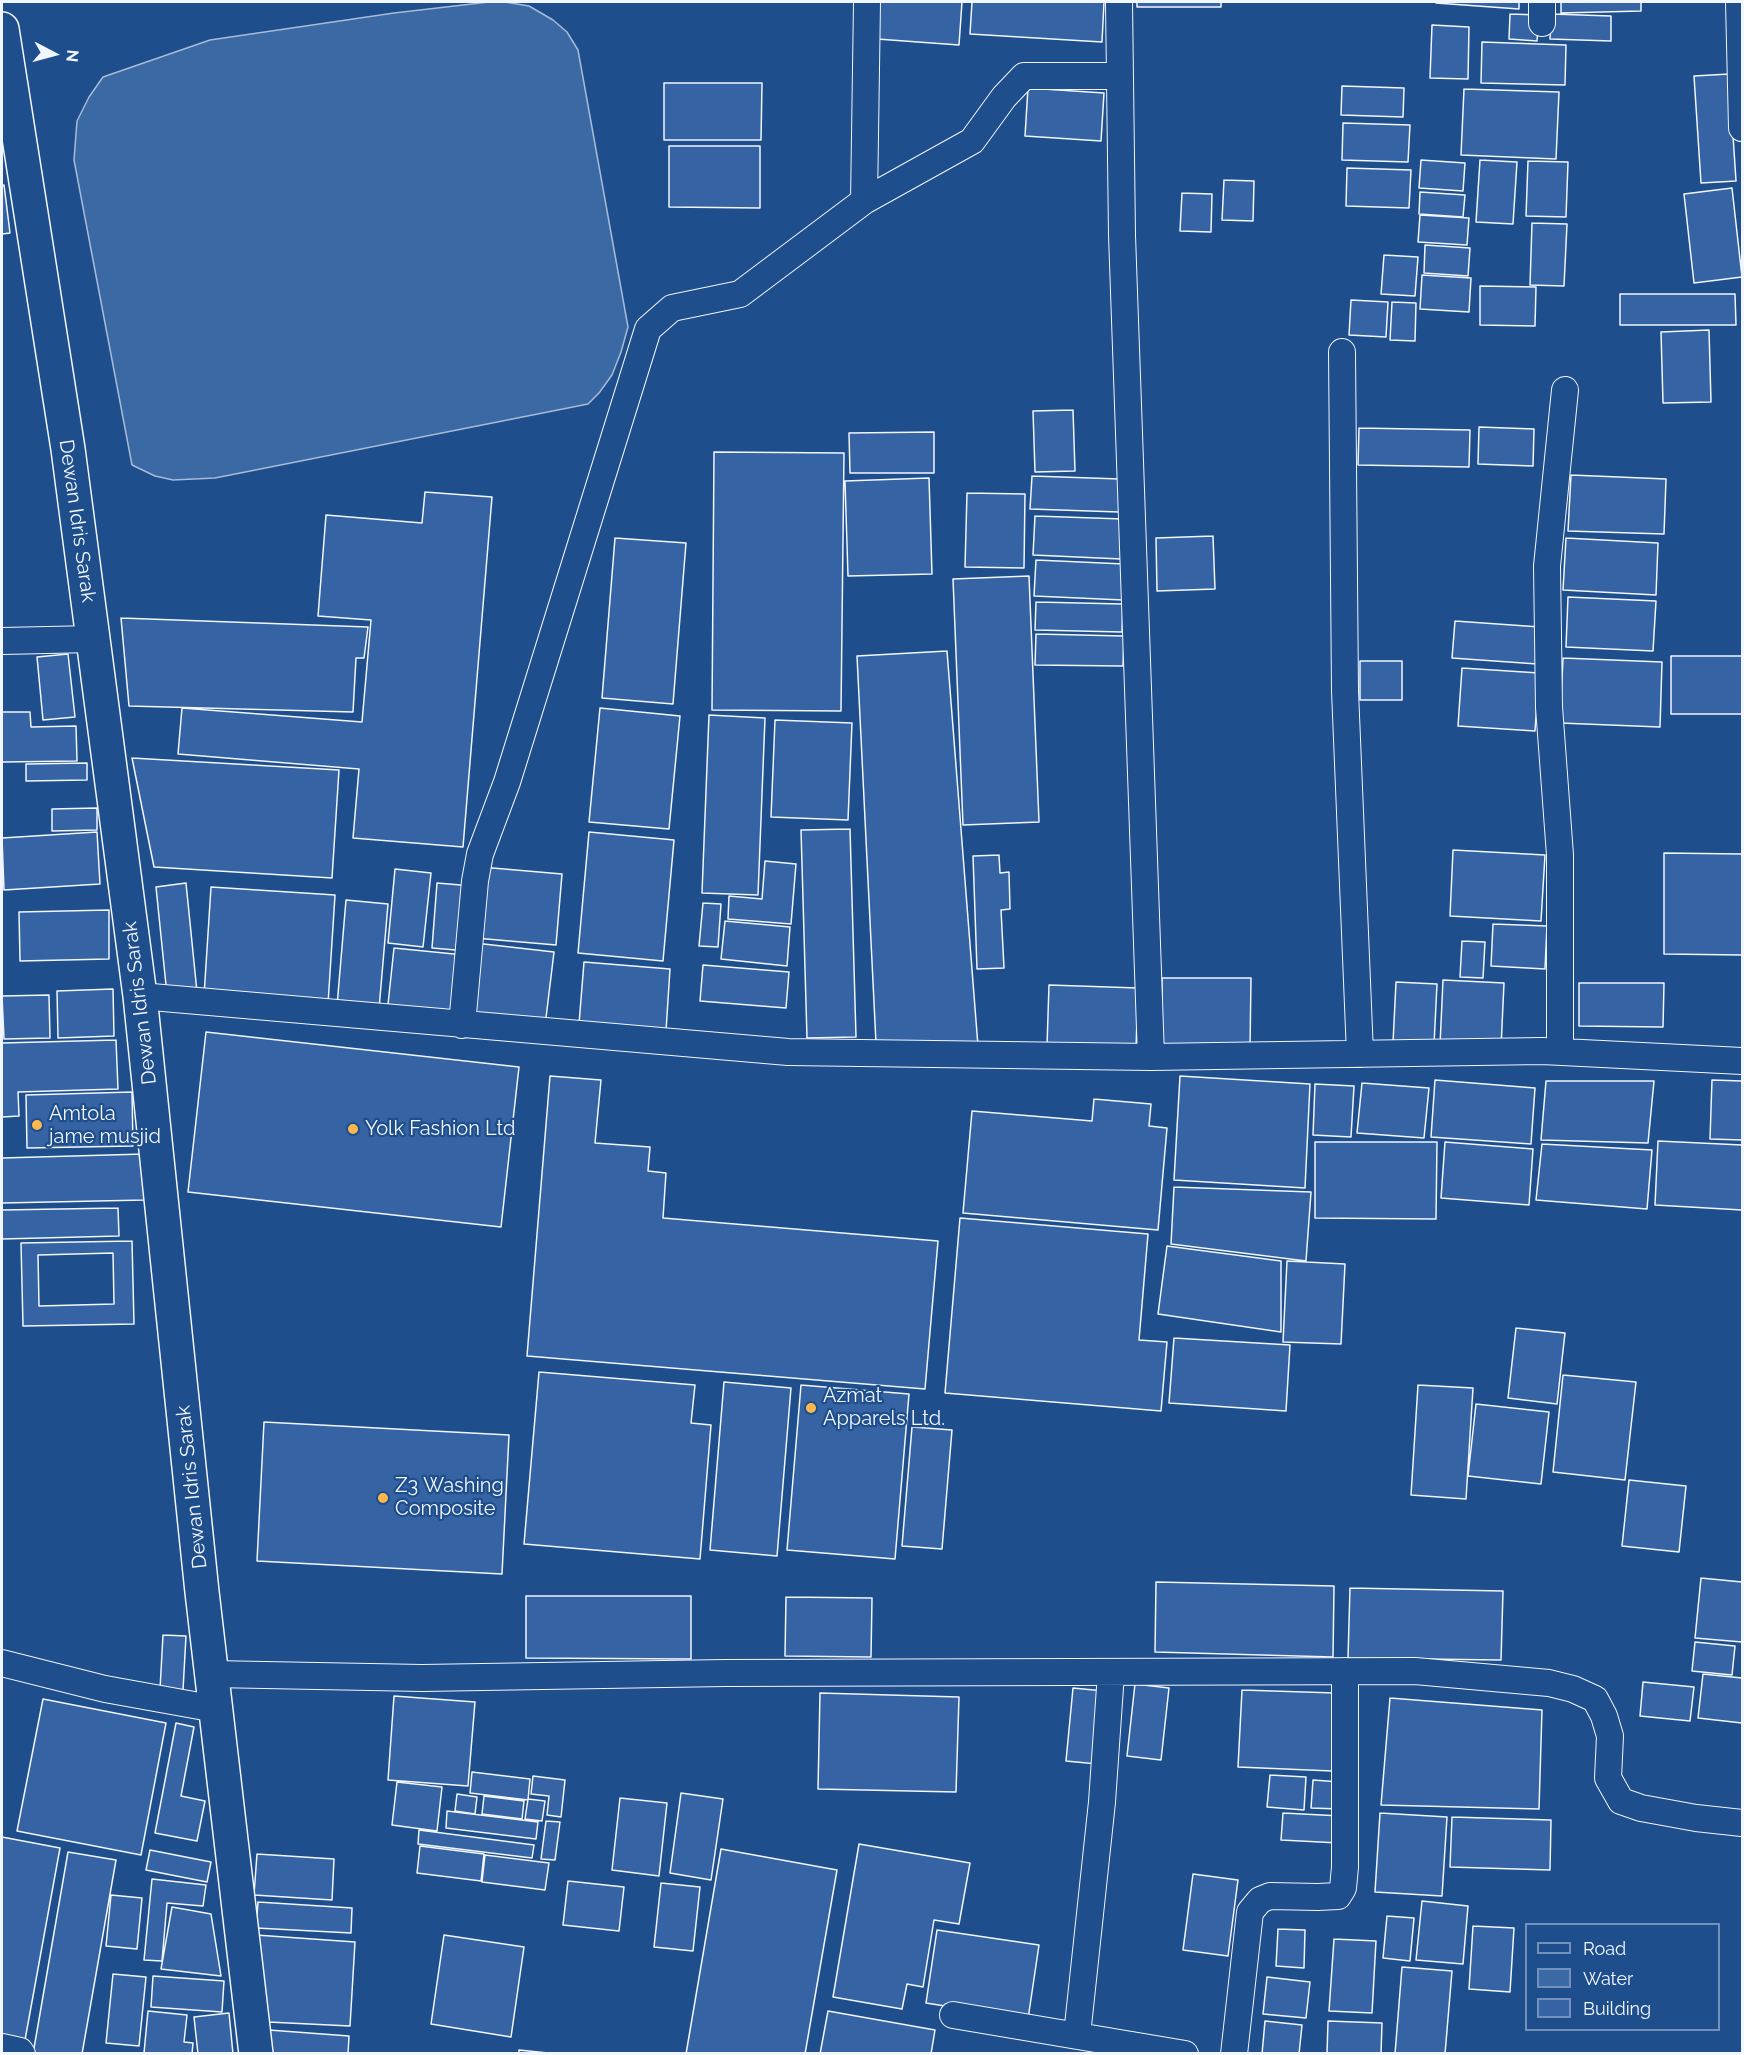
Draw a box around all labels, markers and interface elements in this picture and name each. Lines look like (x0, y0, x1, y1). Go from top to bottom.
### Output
north arrow (24, 24, 84, 84)
text: N (62, 49, 82, 63)
street label: Dewan Idris Sarak (54, 438, 100, 604)
street label: Dewan Idris Sarak (118, 920, 162, 1086)
place label: Amtola jame musjid (49, 1102, 161, 1149)
place label: Yolk Fashion Ltd (365, 1117, 515, 1141)
marker: Amtola jame musjid (30, 1118, 44, 1132)
marker: Yolk Fashion Ltd (346, 1122, 360, 1136)
place label: Azmat Apparels Ltd. (823, 1384, 945, 1431)
marker: Azmat Apparels Ltd. (804, 1401, 818, 1415)
street label: Dewan Idris Sarak (171, 1404, 213, 1570)
place label: Z3 Washing Composite (395, 1474, 504, 1521)
marker: Z3 Washing Composite (376, 1491, 390, 1505)
legend (1525, 1923, 1720, 2031)
text: Road (1583, 1938, 1626, 1959)
text: Water (1583, 1968, 1633, 1989)
text: Building (1583, 1998, 1651, 2019)

